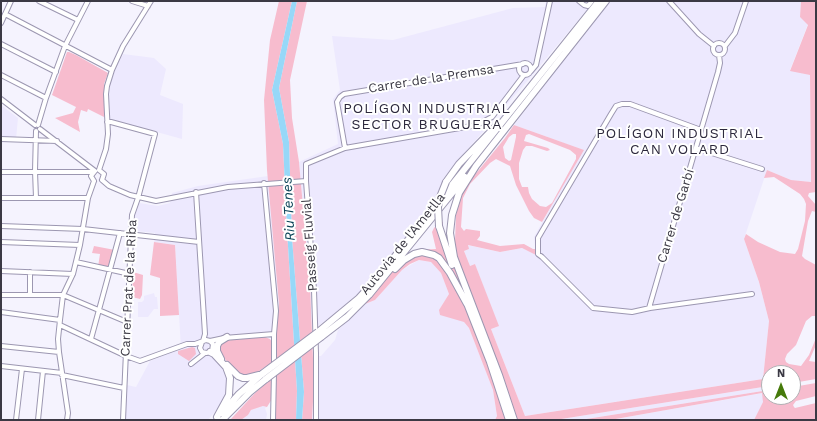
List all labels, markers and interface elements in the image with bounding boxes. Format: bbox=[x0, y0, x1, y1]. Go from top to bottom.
street label: Carrer de la Premsa bbox=[367, 61, 495, 97]
district label: POLÍGON INDUSTRIAL SECTOR BRUGUERA bbox=[343, 101, 511, 134]
district label: POLÍGON INDUSTRIAL CAN VOLARD bbox=[596, 126, 764, 158]
street label: Carrer de Garbí bbox=[654, 167, 698, 265]
water label: Riu Tenes bbox=[279, 177, 299, 241]
street label: Autovia de l'Ametlla bbox=[357, 190, 449, 298]
street label: Passeig Fluvial bbox=[299, 198, 321, 292]
street label: Carrer Prat de la Riba bbox=[118, 219, 140, 357]
north arrow bbox=[761, 365, 801, 405]
text: N bbox=[777, 367, 785, 380]

